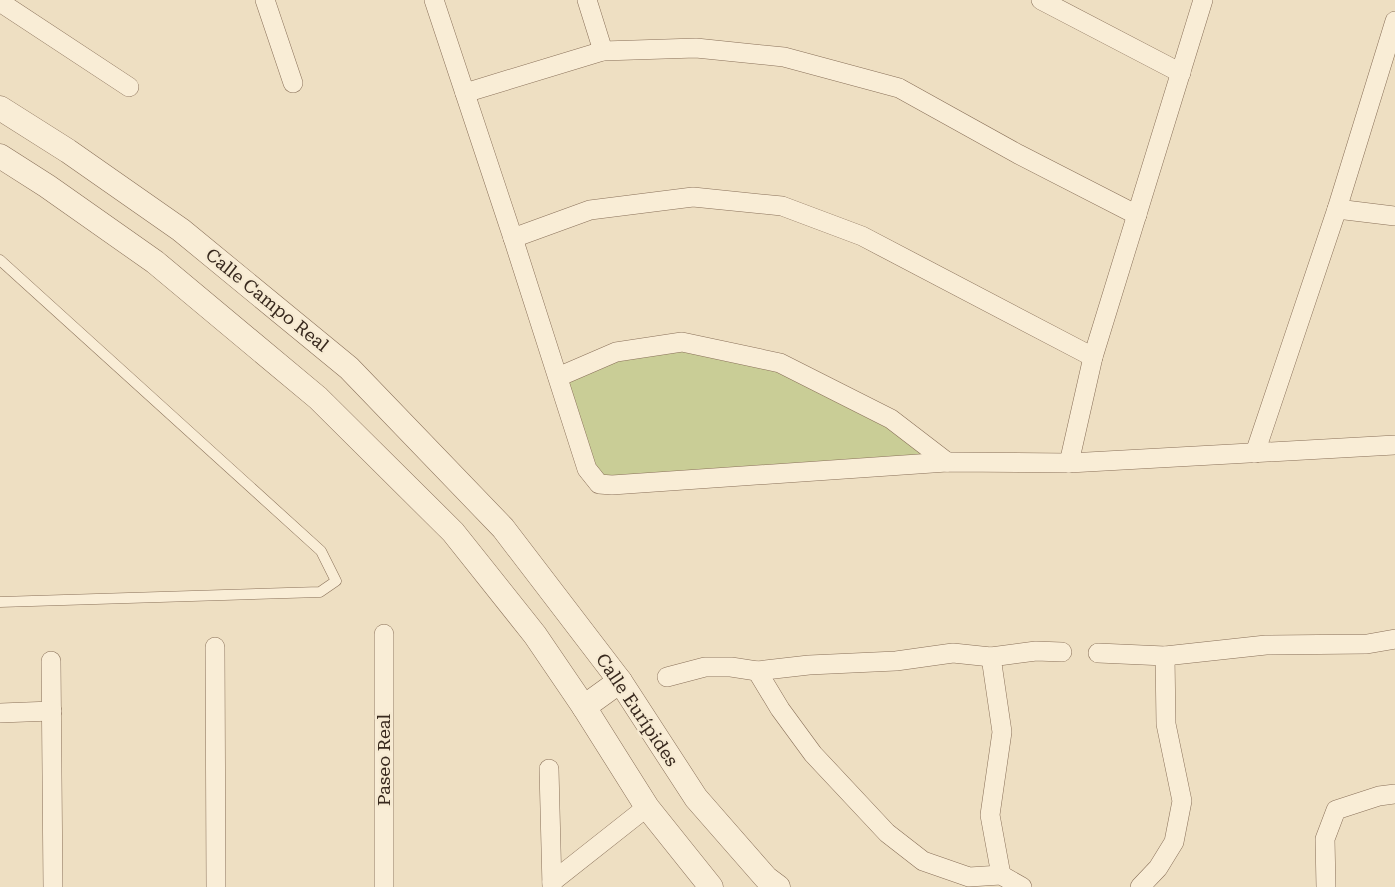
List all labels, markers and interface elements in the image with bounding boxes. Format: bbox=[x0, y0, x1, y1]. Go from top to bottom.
street label: Calle Campo Real bbox=[202, 244, 333, 356]
street label: Calle Eurípides bbox=[592, 649, 683, 770]
street label: Paseo Real bbox=[373, 713, 394, 806]

